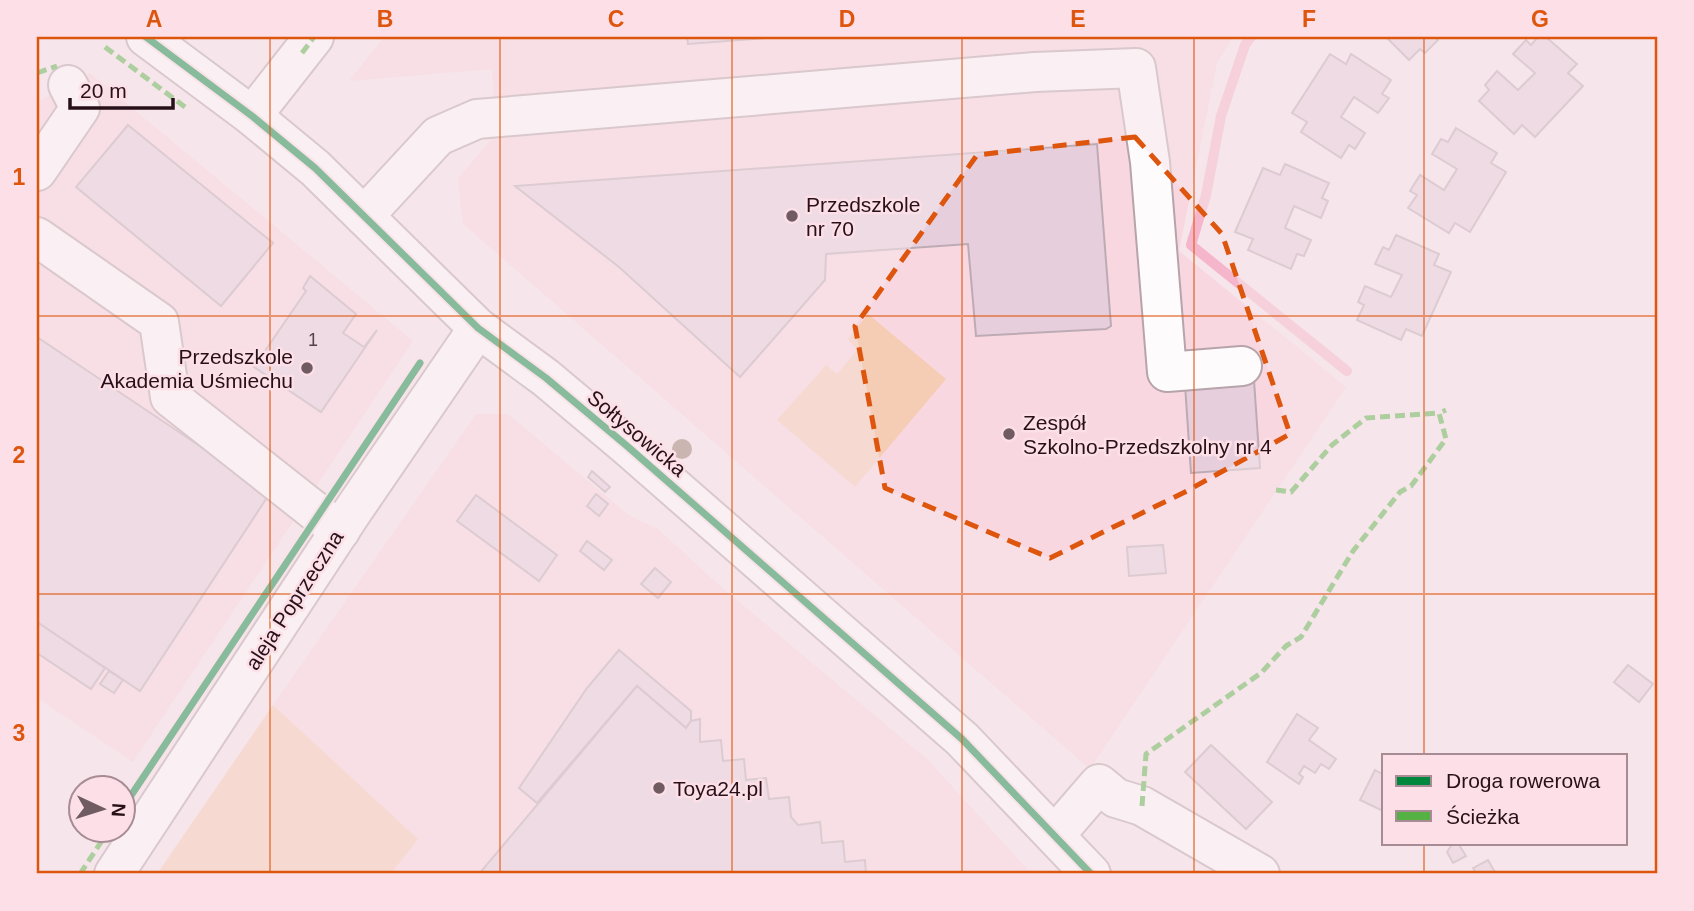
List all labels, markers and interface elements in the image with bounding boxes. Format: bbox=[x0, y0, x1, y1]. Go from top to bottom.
text: A bbox=[146, 6, 162, 32]
text: B bbox=[377, 6, 393, 32]
text: C bbox=[608, 6, 624, 32]
text: D bbox=[839, 6, 855, 32]
text: E bbox=[1070, 6, 1086, 32]
text: F bbox=[1302, 6, 1316, 32]
text: G bbox=[1531, 6, 1549, 32]
scale bar bbox=[70, 66, 173, 110]
text: 20 m bbox=[80, 79, 127, 102]
text: 1 bbox=[13, 164, 26, 190]
place label: Przedszkole nr 70 bbox=[806, 193, 920, 240]
marker: Przedszkole nr 70 bbox=[784, 208, 800, 224]
house number: 1 bbox=[308, 330, 318, 350]
place label: Przedszkole Akademia Uśmiechu bbox=[100, 345, 293, 392]
marker: Przedszkole Akademia Uśmiechu bbox=[299, 360, 315, 376]
street label: Sołtysowicka bbox=[583, 385, 691, 481]
place label: Zespół Szkolno-Przedszkolny nr 4 bbox=[1023, 411, 1272, 458]
marker: Zespół Szkolno-Przedszkolny nr 4 bbox=[1001, 426, 1017, 442]
text: 2 bbox=[13, 442, 25, 468]
street label: aleja Poprzeczna bbox=[240, 526, 348, 674]
text: 3 bbox=[13, 720, 25, 746]
legend bbox=[1382, 754, 1628, 844]
text: Droga rowerowa bbox=[1446, 769, 1600, 792]
north arrow bbox=[66, 774, 136, 844]
place label: Toya24.pl bbox=[673, 777, 763, 800]
marker: Toya24.pl bbox=[651, 780, 667, 796]
text: N bbox=[108, 803, 129, 818]
text: Ścieżka bbox=[1446, 805, 1520, 828]

